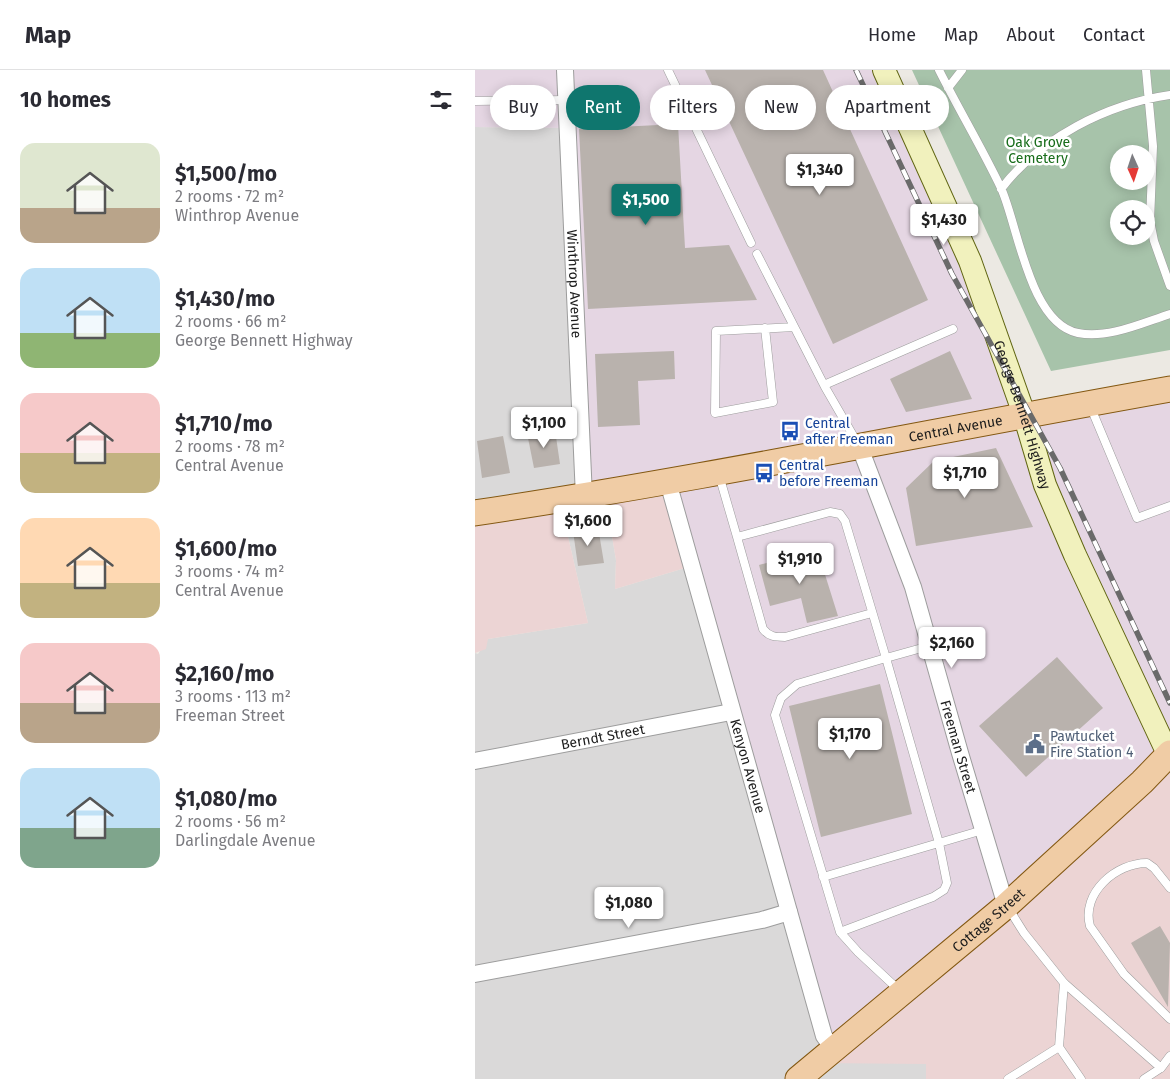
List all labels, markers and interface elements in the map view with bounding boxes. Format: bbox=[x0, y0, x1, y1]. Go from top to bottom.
text: Map bbox=[25, 21, 71, 49]
text: Home bbox=[868, 24, 916, 46]
text: Map bbox=[944, 24, 978, 46]
text: About bbox=[1006, 24, 1055, 46]
text: Contact bbox=[1083, 24, 1145, 46]
chip: Buy bbox=[490, 85, 556, 130]
chip: Rent bbox=[566, 85, 640, 130]
chip: Filters bbox=[650, 85, 735, 130]
chip: New bbox=[745, 85, 816, 130]
chip: Apartment bbox=[826, 85, 949, 130]
icon: filters bbox=[427, 86, 455, 114]
text: 10 homes bbox=[20, 87, 111, 113]
park label: Oak Grove Cemetery bbox=[1006, 134, 1070, 167]
north arrow bbox=[1110, 145, 1155, 190]
map controls bbox=[1110, 145, 1155, 245]
pin: $1,340 bbox=[779, 154, 861, 196]
text: $1,340 bbox=[797, 160, 843, 179]
text: $1,500/mo bbox=[175, 161, 277, 187]
icon: home bbox=[60, 163, 120, 223]
pin: $1,500 bbox=[605, 184, 687, 226]
text: 2 rooms · 72 m² bbox=[175, 187, 284, 206]
text: $1,500 bbox=[623, 190, 669, 209]
button: locate bbox=[1110, 200, 1155, 245]
pin: $1,430 bbox=[903, 204, 985, 246]
text: Winthrop Avenue bbox=[175, 206, 299, 225]
text: $1,430 bbox=[921, 210, 967, 229]
street label: Winthrop Avenue bbox=[564, 229, 585, 339]
text: $1,430/mo bbox=[175, 286, 275, 312]
icon: home bbox=[60, 288, 120, 348]
text: 2 rooms · 66 m² bbox=[175, 312, 286, 331]
text: George Bennett Highway bbox=[175, 331, 353, 350]
street label: George Bennett Highway bbox=[990, 338, 1054, 492]
pin: $1,100 bbox=[503, 406, 585, 449]
text: $1,710/mo bbox=[175, 411, 272, 437]
street label: Central Avenue bbox=[907, 411, 1004, 446]
icon: home bbox=[60, 413, 120, 473]
text: $1,100 bbox=[522, 413, 566, 432]
place label: Central after Freeman bbox=[805, 415, 893, 448]
bus stop icon: Central after Freeman bbox=[779, 420, 801, 442]
text: 2 rooms · 78 m² bbox=[175, 437, 285, 456]
text: Central Avenue bbox=[175, 456, 284, 475]
pin: $1,710 bbox=[924, 456, 1006, 499]
place label: Central before Freeman bbox=[779, 457, 878, 490]
bus stop icon: Central before Freeman bbox=[753, 462, 775, 484]
text: $1,710 bbox=[943, 463, 987, 482]
pin: $1,600 bbox=[547, 504, 629, 547]
text: $1,600 bbox=[564, 511, 612, 530]
text: $1,600/mo bbox=[175, 536, 277, 562]
icon: home bbox=[60, 538, 120, 598]
pin: $1,910 bbox=[759, 542, 841, 585]
text: $1,910 bbox=[778, 549, 822, 568]
text: 3 rooms · 74 m² bbox=[175, 562, 284, 581]
text: Central Avenue bbox=[175, 581, 284, 600]
pin: $2,160 bbox=[911, 626, 993, 669]
text: $2,160 bbox=[930, 633, 974, 652]
text: $2,160/mo bbox=[175, 661, 274, 687]
icon: home bbox=[60, 663, 120, 723]
text: 3 rooms · 113 m² bbox=[175, 687, 291, 706]
street label: Freeman Street bbox=[937, 698, 980, 796]
text: Freeman Street bbox=[175, 706, 285, 725]
street label: Kenyon Avenue bbox=[727, 717, 769, 815]
pin: $1,170 bbox=[809, 718, 891, 760]
street label: Berndt Street bbox=[559, 720, 647, 753]
text: $1,170 bbox=[829, 724, 871, 743]
place label: Pawtucket Fire Station 4 bbox=[1050, 728, 1134, 761]
public building icon: Pawtucket Fire Station 4 bbox=[1024, 733, 1046, 755]
text: $1,080/mo bbox=[175, 786, 277, 812]
icon: home bbox=[60, 788, 120, 848]
text: 2 rooms · 56 m² bbox=[175, 812, 286, 831]
text: Darlingdale Avenue bbox=[175, 831, 315, 850]
street label: Cottage Street bbox=[949, 884, 1029, 956]
pin: $1,080 bbox=[588, 886, 670, 929]
text: $1,080 bbox=[605, 893, 653, 912]

